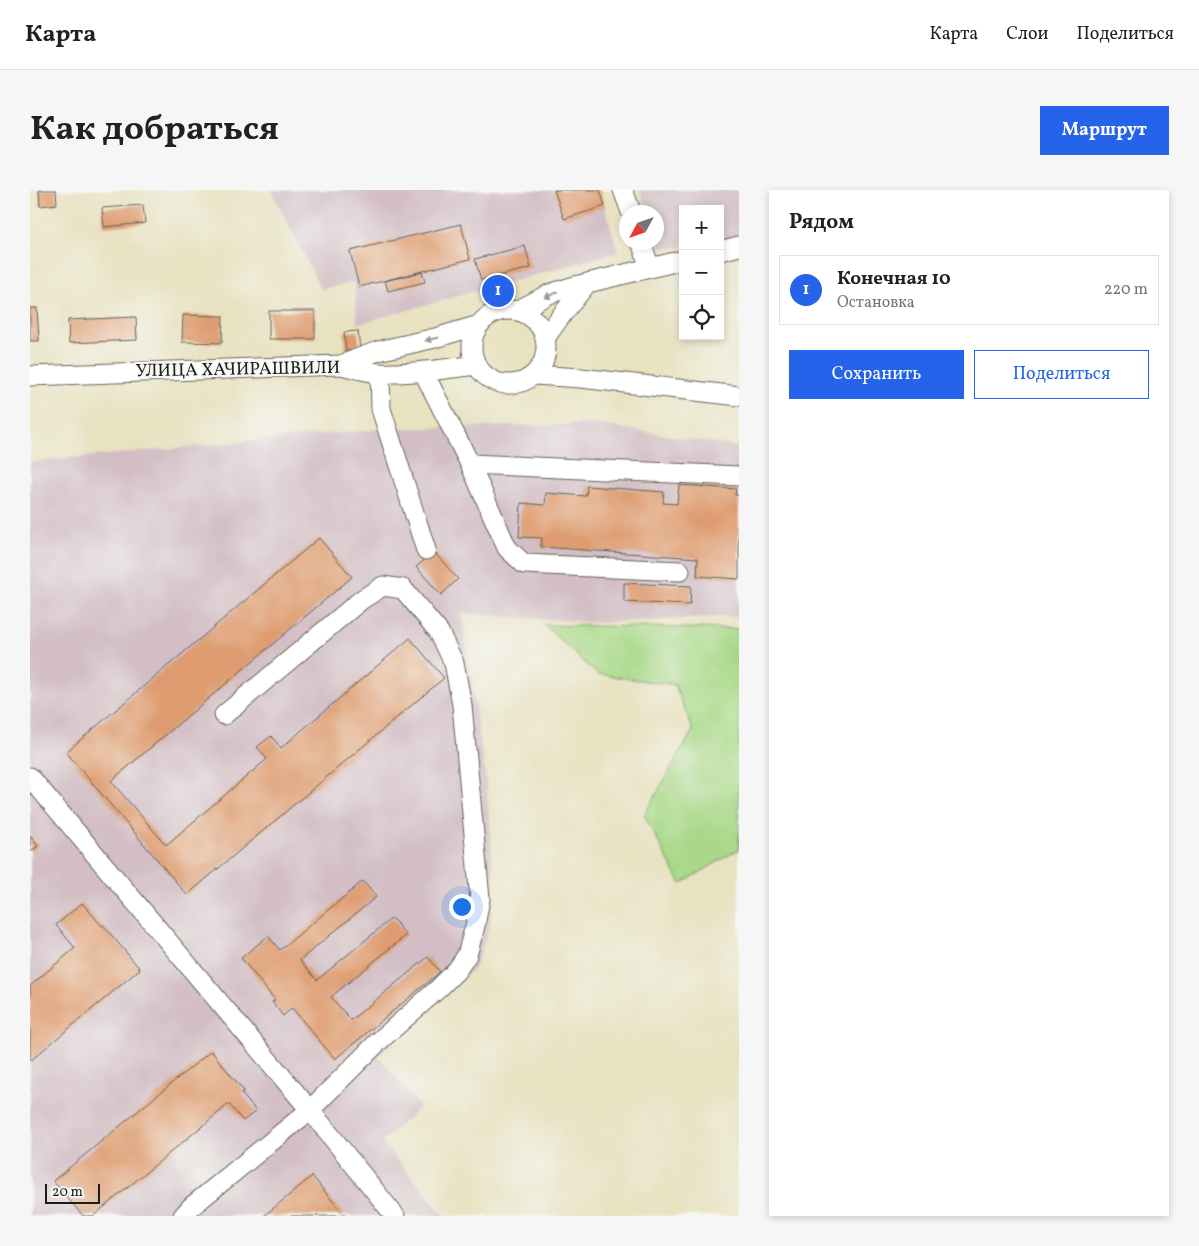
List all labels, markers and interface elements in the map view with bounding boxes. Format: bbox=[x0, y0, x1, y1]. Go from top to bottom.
text: Карта bbox=[25, 18, 96, 52]
text: Карта bbox=[930, 22, 978, 47]
text: Слои bbox=[1006, 22, 1048, 47]
text: Поделиться bbox=[1076, 22, 1174, 47]
text: Как добраться bbox=[30, 106, 279, 154]
button: Маршрут bbox=[1040, 106, 1169, 155]
north arrow bbox=[619, 205, 664, 250]
map controls bbox=[679, 205, 724, 340]
button: + bbox=[679, 205, 724, 250]
text: Рядом bbox=[789, 208, 854, 237]
button: − bbox=[679, 250, 724, 295]
text: Конечная 10 bbox=[837, 266, 951, 292]
pin: 1 bbox=[482, 272, 514, 310]
text: 1 bbox=[803, 279, 809, 301]
text: 220 m bbox=[1104, 279, 1148, 301]
one-way arrow bbox=[544, 291, 558, 299]
text: Остановка bbox=[837, 292, 915, 314]
button: locate bbox=[679, 295, 724, 340]
one-way arrow bbox=[424, 335, 439, 343]
button: Сохранить bbox=[789, 350, 964, 399]
button: Поделиться bbox=[974, 350, 1149, 399]
street label: УЛИЦА ХАЧИРАШВИЛИ bbox=[135, 356, 341, 384]
your location bbox=[449, 894, 475, 920]
scale bar bbox=[45, 1181, 100, 1204]
text: 20 m bbox=[52, 1183, 83, 1202]

